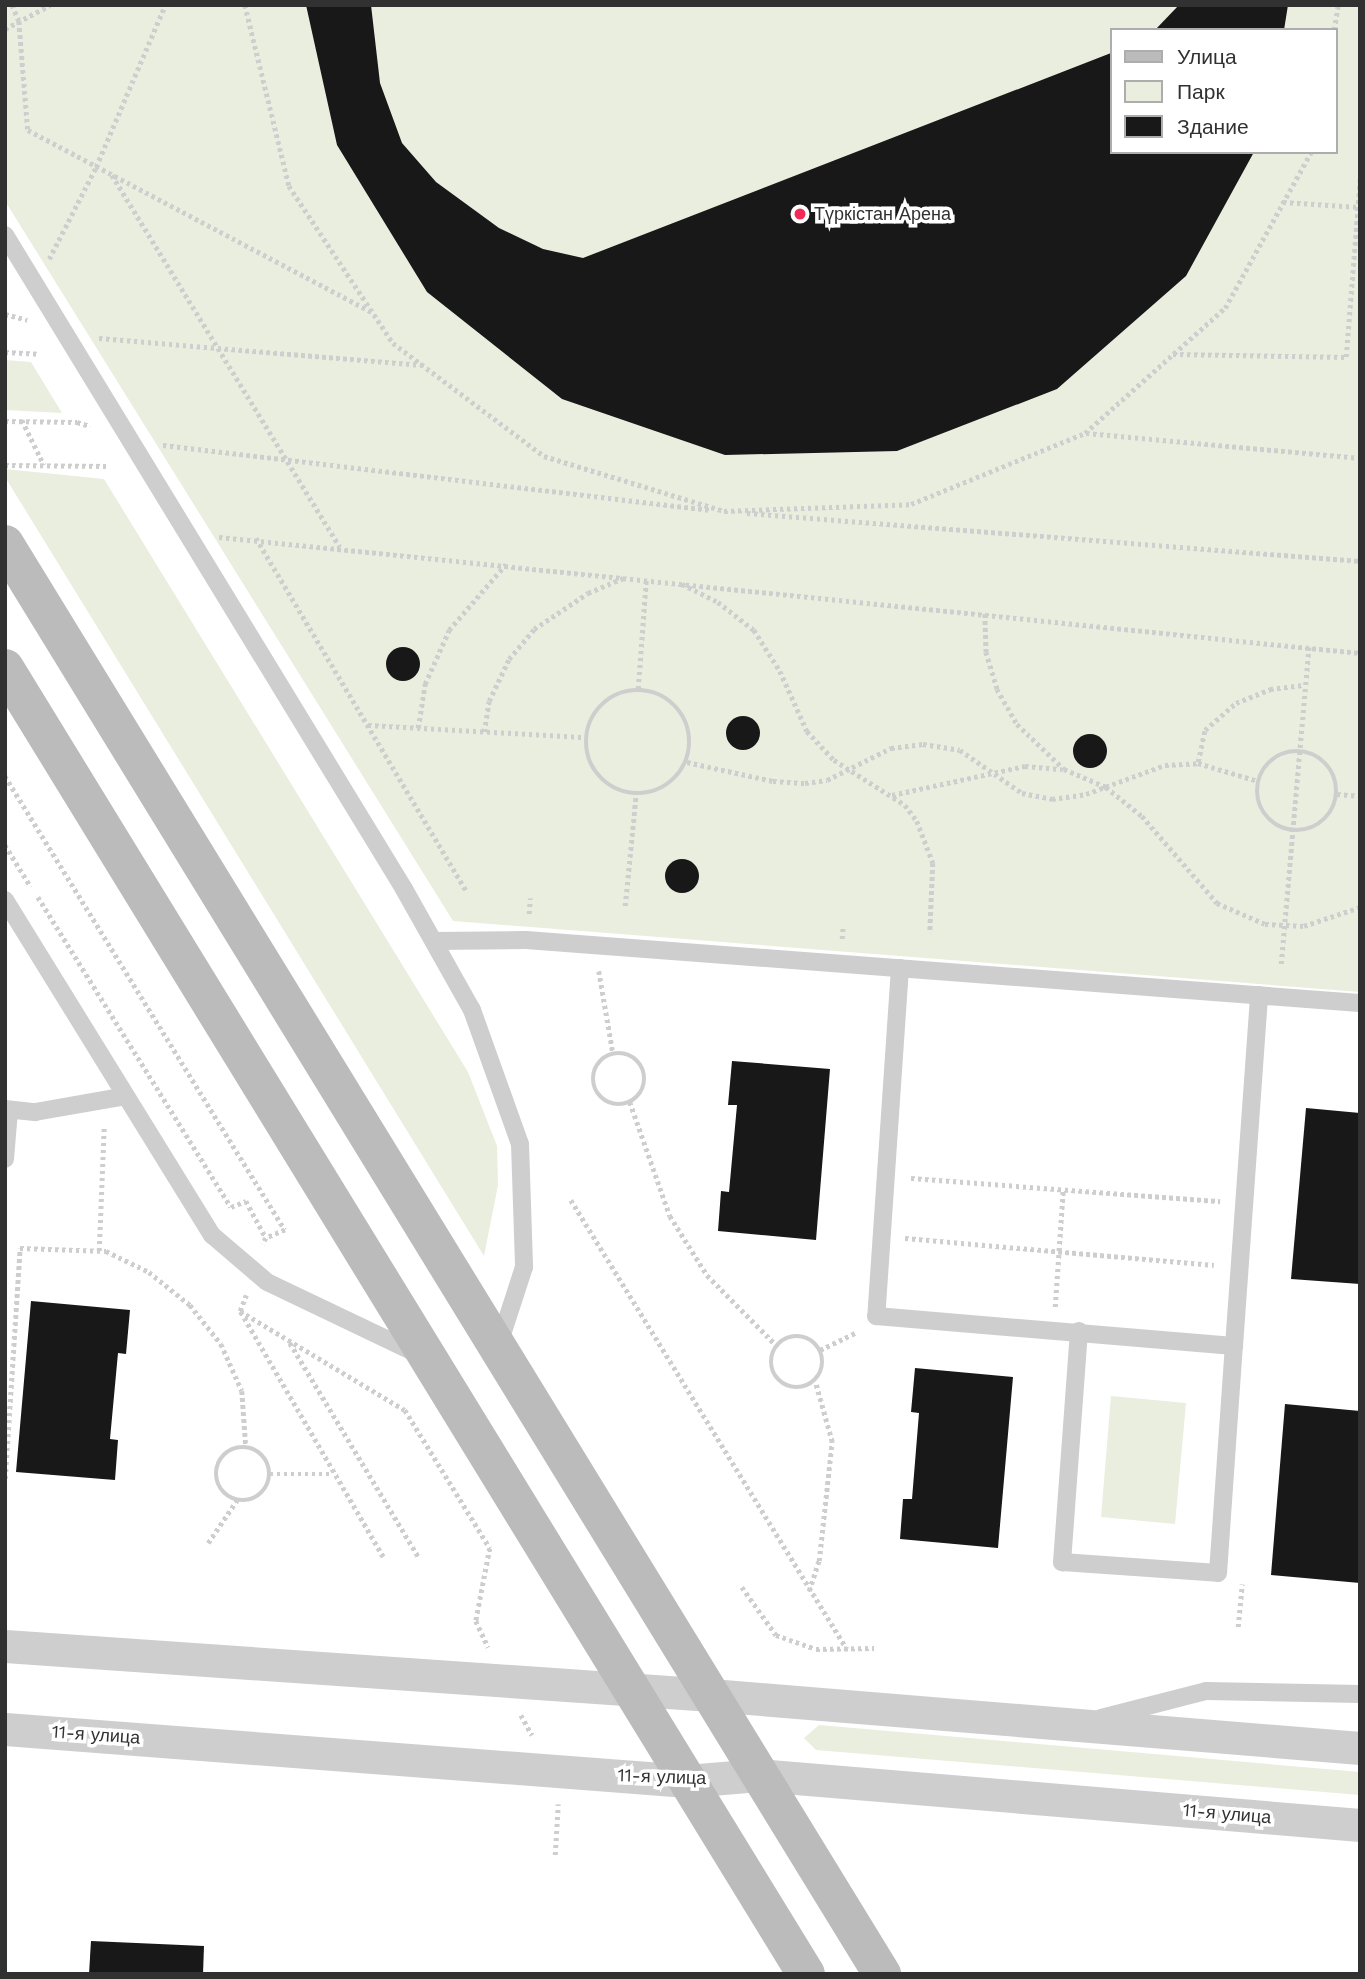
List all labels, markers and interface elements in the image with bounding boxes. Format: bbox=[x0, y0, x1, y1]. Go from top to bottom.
legend bbox=[1110, 28, 1337, 154]
text: Улица bbox=[1177, 44, 1237, 69]
text: Парк bbox=[1177, 79, 1225, 104]
text: Здание bbox=[1177, 114, 1249, 139]
place label: Түркістан Арена bbox=[814, 203, 951, 225]
marker: Түркістан Арена bbox=[792, 206, 808, 222]
street label: 11-я улица bbox=[51, 1721, 141, 1749]
street label: 11-я улица bbox=[617, 1765, 707, 1789]
street label: 11-я улица bbox=[1182, 1799, 1272, 1829]

